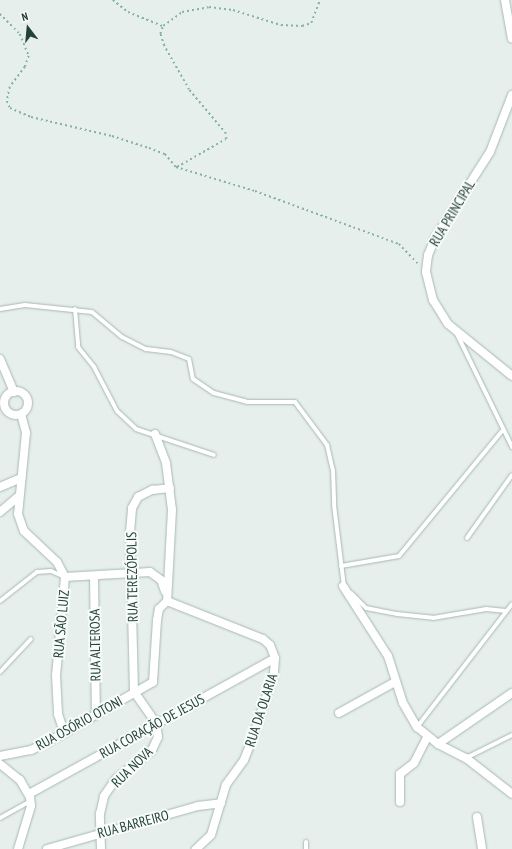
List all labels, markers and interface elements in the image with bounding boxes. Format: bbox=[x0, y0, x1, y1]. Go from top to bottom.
north arrow bbox=[8, 8, 48, 48]
text: N bbox=[20, 9, 29, 24]
street label: RUA PRINCIPAL bbox=[425, 176, 479, 250]
street label: RUA TEREZÓPOLIS bbox=[123, 531, 141, 623]
street label: RUA SÃO LUIZ bbox=[50, 589, 72, 659]
street label: RUA ALTEROSA bbox=[86, 608, 104, 682]
street label: RUA DA OLARIA bbox=[241, 671, 281, 749]
street label: RUA CORAÇÃO DE JESUS bbox=[96, 690, 208, 762]
street label: RUA OSÓRIO OTONI bbox=[33, 692, 125, 754]
street label: RUA NOVA bbox=[108, 743, 156, 791]
street label: RUA BARREIRO bbox=[95, 806, 171, 842]

